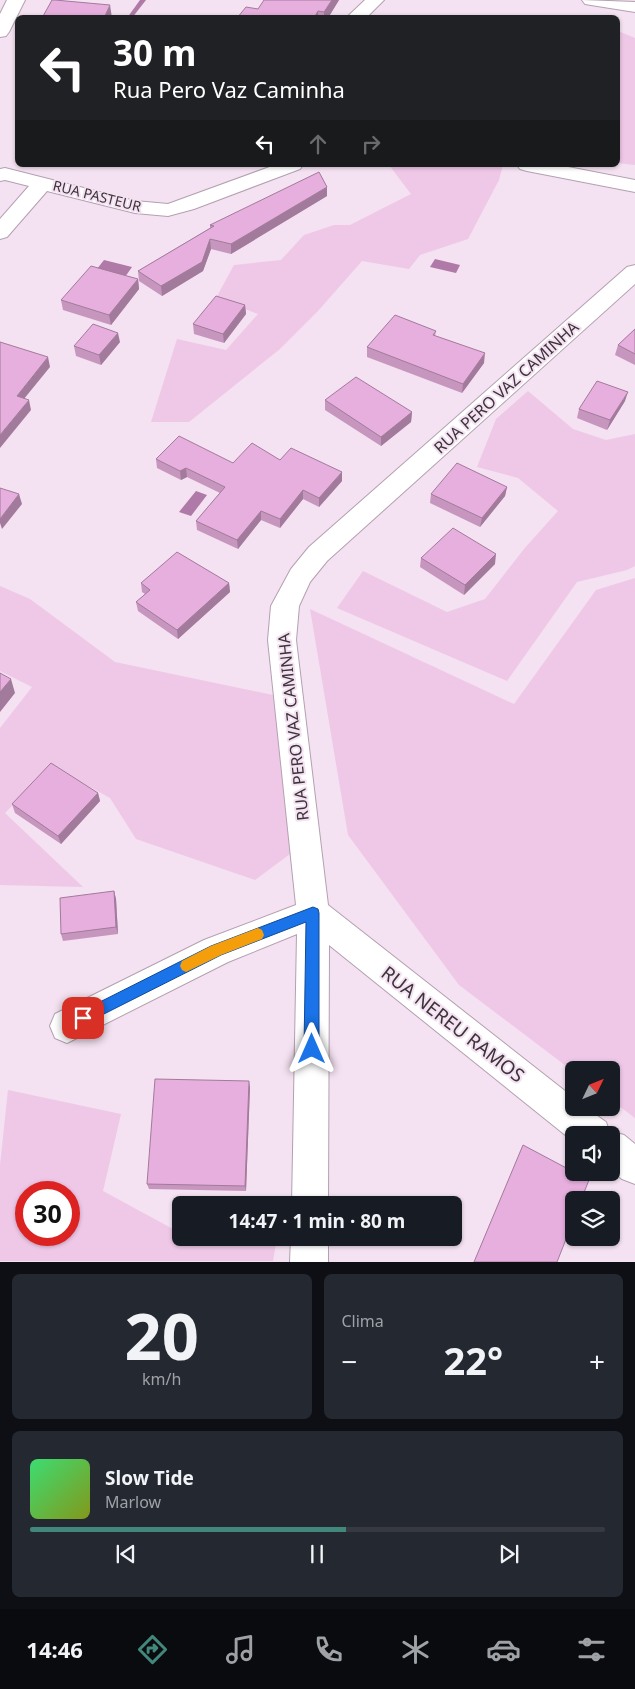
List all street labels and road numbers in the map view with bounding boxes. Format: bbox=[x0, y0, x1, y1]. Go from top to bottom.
street label: RUA PASTEUR bbox=[51, 175, 144, 216]
street label: RUA PERO VAZ CAMINHA bbox=[429, 315, 584, 458]
street label: RUA PERO VAZ CAMINHA bbox=[272, 632, 314, 822]
street label: RUA NEREU RAMOS bbox=[376, 960, 530, 1088]

